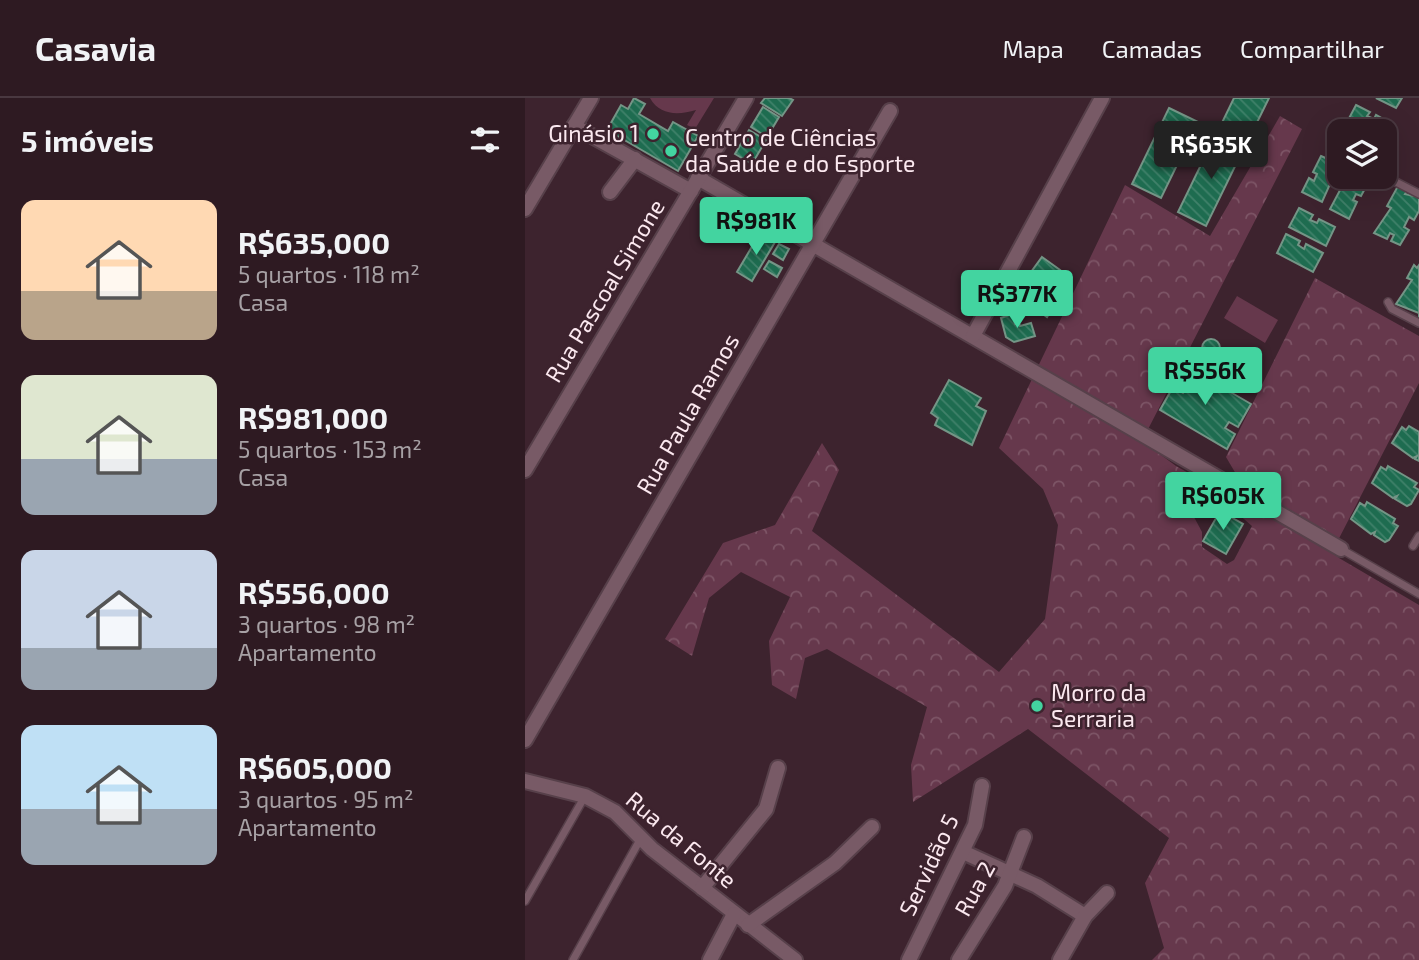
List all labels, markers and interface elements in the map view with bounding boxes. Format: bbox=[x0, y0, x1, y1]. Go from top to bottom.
text: Casavia bbox=[35, 28, 156, 68]
text: Mapa bbox=[1002, 34, 1064, 63]
text: Camadas bbox=[1102, 34, 1202, 63]
text: Compartilhar bbox=[1240, 34, 1384, 63]
place label: Ginásio 1 bbox=[548, 119, 639, 147]
map controls bbox=[1327, 119, 1397, 189]
button: layers bbox=[1327, 119, 1397, 189]
icon: filters bbox=[466, 121, 504, 159]
text: 5 imóveis bbox=[21, 122, 154, 158]
pin: R$635K bbox=[1154, 122, 1268, 181]
place label: Centro de Ciências da Saúde e do Esporte bbox=[685, 123, 915, 177]
marker: Ginásio 1 bbox=[645, 126, 661, 142]
text: R$635K bbox=[1170, 130, 1252, 158]
marker: Centro de Ciências da Saúde e do Esporte bbox=[663, 143, 679, 159]
street label: Rua Pascoal Simone bbox=[538, 194, 670, 387]
pin: R$981K bbox=[699, 198, 813, 257]
text: R$981K bbox=[716, 206, 796, 234]
text: R$635,000 bbox=[238, 224, 390, 260]
icon: home bbox=[77, 228, 161, 312]
text: 5 quartos · 118 m² bbox=[238, 260, 420, 288]
pin: R$377K bbox=[960, 271, 1074, 330]
text: R$377K bbox=[977, 279, 1057, 307]
text: Casa bbox=[238, 288, 288, 316]
street label: Rua Paula Ramos bbox=[630, 328, 744, 499]
pin: R$556K bbox=[1148, 348, 1262, 407]
text: R$556K bbox=[1164, 356, 1246, 384]
text: R$981,000 bbox=[238, 399, 388, 435]
icon: home bbox=[77, 403, 161, 487]
text: 5 quartos · 153 m² bbox=[238, 435, 422, 463]
text: Casa bbox=[238, 463, 288, 491]
pin: R$605K bbox=[1166, 472, 1280, 532]
text: R$605K bbox=[1181, 481, 1265, 509]
text: R$556,000 bbox=[238, 574, 390, 610]
icon: home bbox=[77, 578, 161, 662]
text: 3 quartos · 98 m² bbox=[238, 610, 415, 638]
text: Apartamento bbox=[238, 638, 377, 666]
place label: Morro da Serraria bbox=[1051, 678, 1146, 732]
marker: Morro da Serraria bbox=[1029, 698, 1045, 714]
text: R$605,000 bbox=[238, 749, 392, 785]
icon: home bbox=[77, 753, 161, 837]
text: 3 quartos · 95 m² bbox=[238, 785, 413, 813]
street label: Rua da Fonte bbox=[621, 785, 743, 894]
street label: Servidão 5 bbox=[892, 809, 964, 920]
text: Apartamento bbox=[238, 813, 377, 841]
street label: Rua 2 bbox=[948, 856, 1000, 921]

